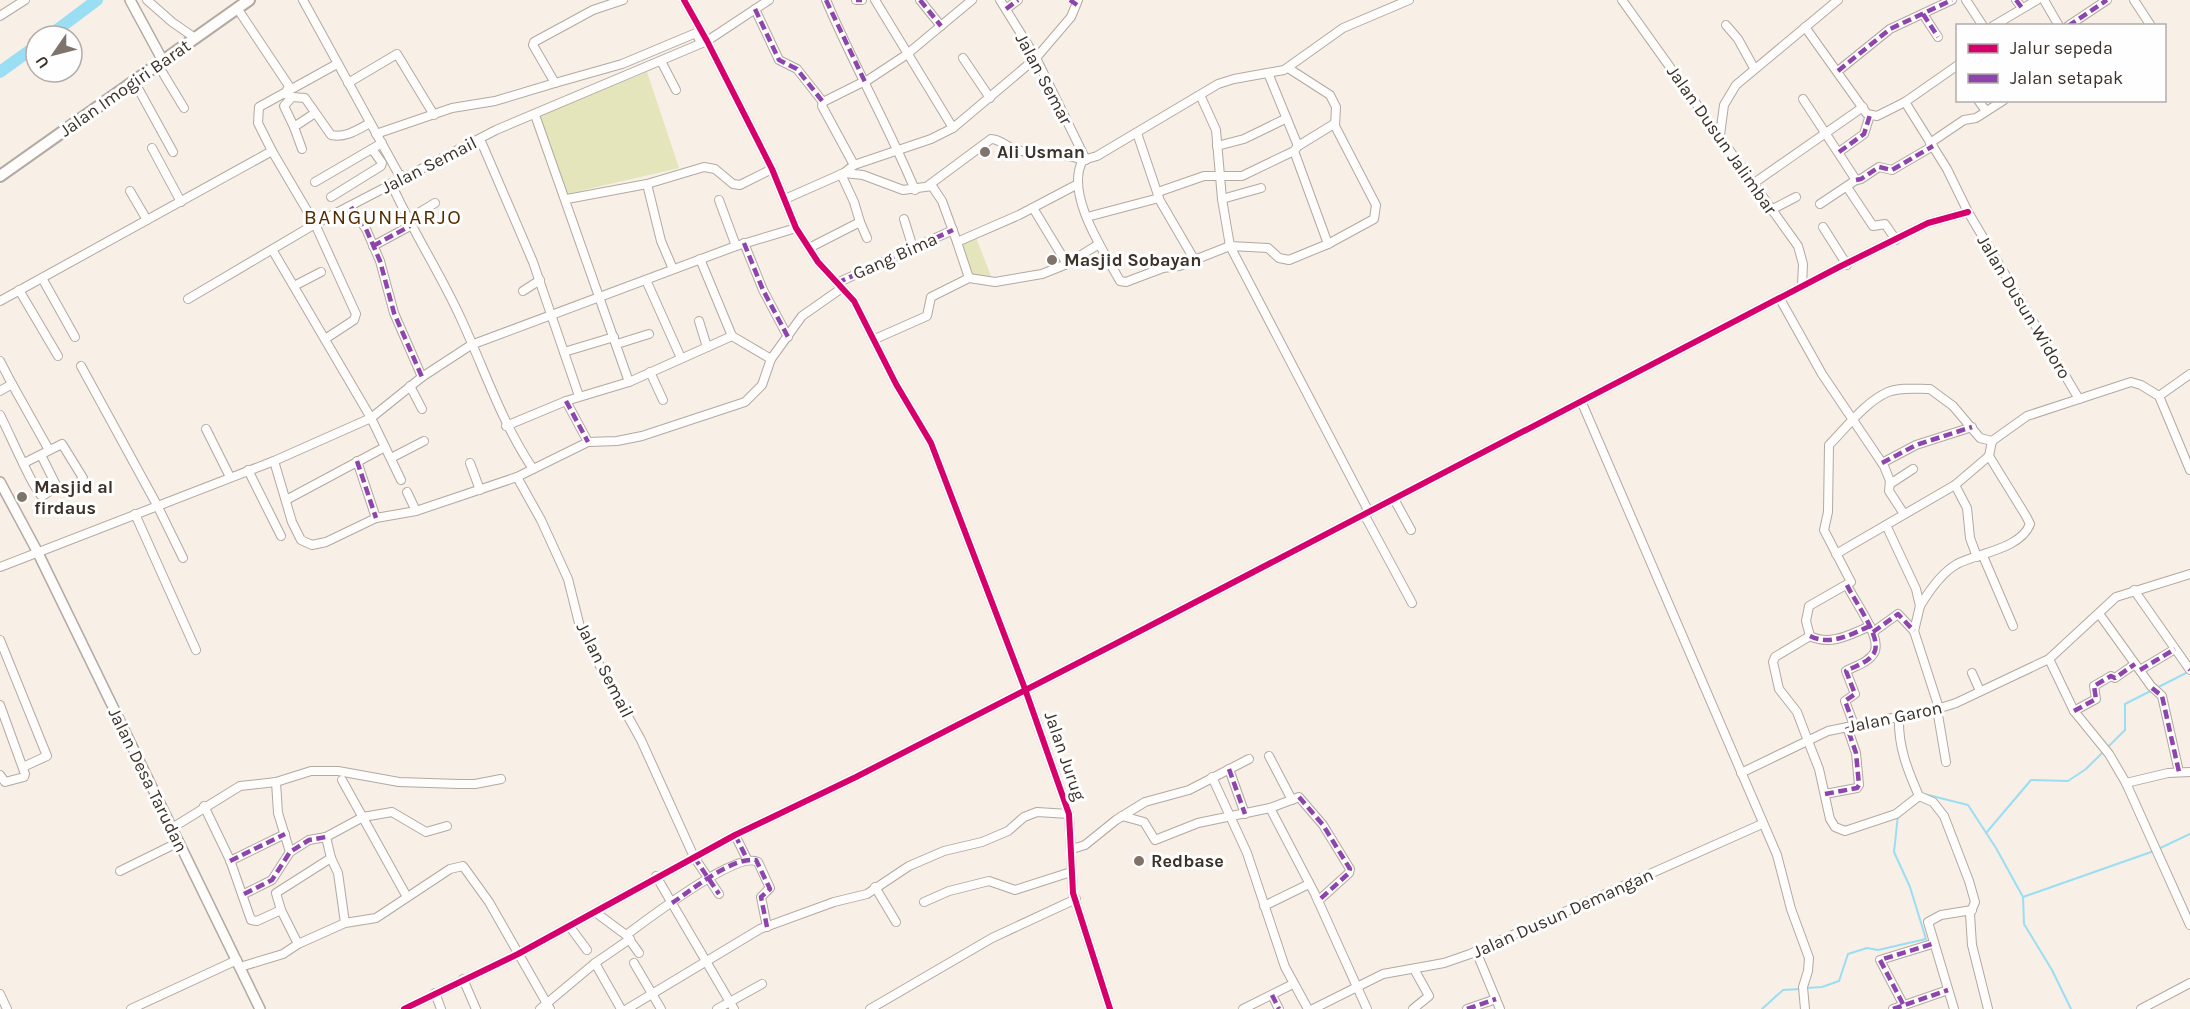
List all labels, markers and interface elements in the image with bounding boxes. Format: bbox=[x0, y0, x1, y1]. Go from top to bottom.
north arrow bbox=[24, 24, 84, 84]
legend bbox=[1956, 24, 2166, 102]
street label: Jalan Semar bbox=[1011, 29, 1078, 129]
street label: Jalan Imogiri Barat bbox=[55, 34, 195, 141]
text: Jalur sepeda bbox=[2010, 37, 2113, 59]
text: U bbox=[31, 52, 53, 72]
street label: Jalan Dusun Jalimbar bbox=[1662, 61, 1782, 219]
text: Jalan setapak bbox=[2010, 67, 2123, 89]
street label: Jalan Semail bbox=[377, 131, 481, 199]
place label: Ali Usman bbox=[997, 141, 1085, 163]
marker: Ali Usman bbox=[978, 145, 992, 159]
district label: BANGUNHARJO bbox=[304, 205, 462, 229]
street label: Gang Bima bbox=[849, 228, 941, 284]
street label: Jalan Dusun Widoro bbox=[1972, 231, 2076, 383]
place label: Masjid Sobayan bbox=[1064, 249, 1201, 271]
marker: Masjid Sobayan bbox=[1045, 253, 1059, 267]
place label: Masjid al firdaus bbox=[34, 476, 113, 519]
marker: Masjid al firdaus bbox=[15, 490, 29, 504]
street label: Jalan Semail bbox=[571, 618, 639, 722]
street label: Jalan Garon bbox=[1846, 696, 1944, 738]
street label: Jalan Desa Tarudan bbox=[103, 704, 193, 856]
street label: Jalan Jurug bbox=[1039, 708, 1091, 804]
place label: Redbase bbox=[1151, 850, 1224, 872]
marker: Redbase bbox=[1132, 854, 1146, 868]
street label: Jalan Dusun Demangan bbox=[1469, 863, 1657, 963]

